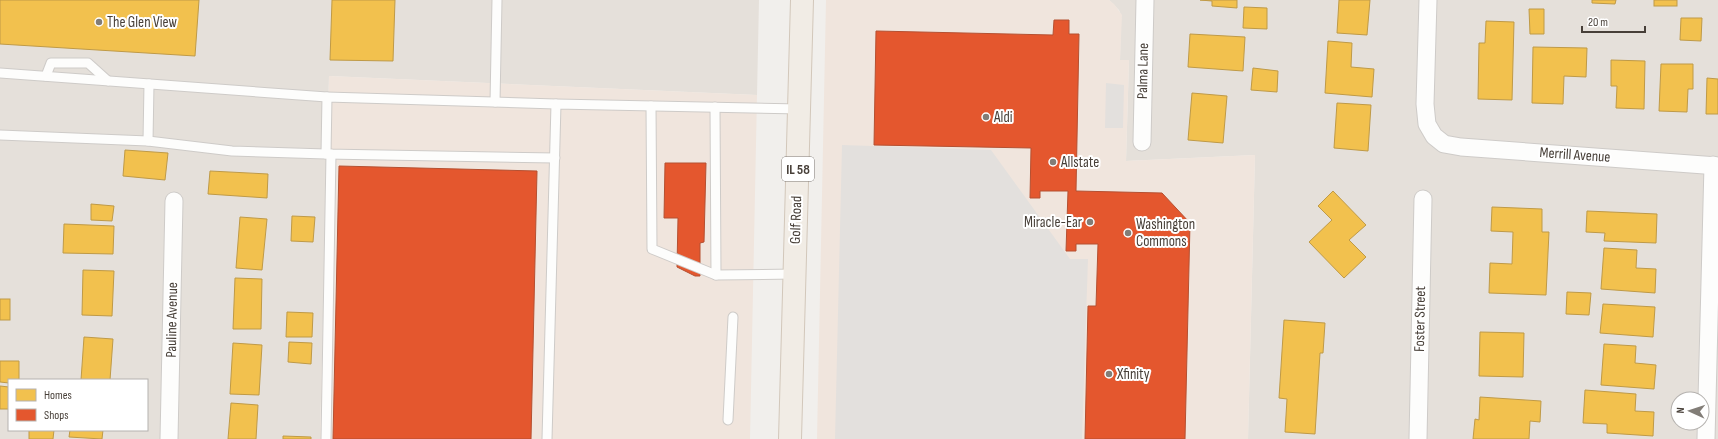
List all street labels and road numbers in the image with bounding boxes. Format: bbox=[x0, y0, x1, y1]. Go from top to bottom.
street label: Palma Lane bbox=[1133, 43, 1153, 99]
street label: Merrill Avenue bbox=[1539, 143, 1611, 167]
road number: IL 58 bbox=[782, 157, 814, 181]
street label: Golf Road bbox=[786, 196, 806, 244]
street label: Pauline Avenue bbox=[162, 282, 182, 358]
street label: Foster Street bbox=[1410, 285, 1430, 352]

